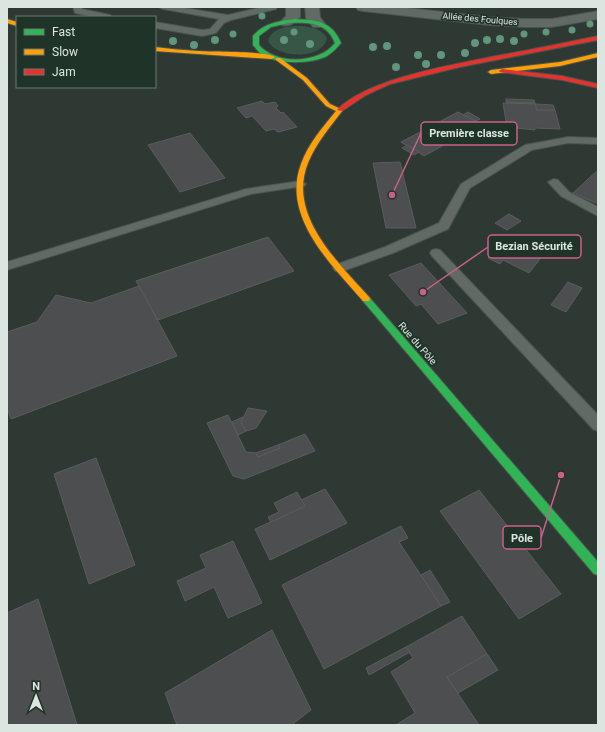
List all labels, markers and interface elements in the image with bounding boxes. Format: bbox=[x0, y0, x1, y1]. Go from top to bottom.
street label: Allée des Foulques bbox=[442, 11, 518, 27]
legend bbox=[16, 16, 156, 88]
text: Fast bbox=[52, 25, 75, 39]
text: Slow bbox=[52, 45, 78, 59]
text: Jam bbox=[52, 65, 76, 79]
callout: Première classe bbox=[421, 122, 517, 145]
text: Première classe bbox=[429, 127, 509, 140]
callout: Bezian Sécurité bbox=[488, 235, 581, 258]
text: Bezian Sécurité bbox=[495, 240, 573, 253]
street label: Rue du Pôle bbox=[396, 320, 439, 367]
callout: Pôle bbox=[503, 526, 541, 549]
text: Pôle bbox=[511, 532, 533, 545]
north arrow bbox=[16, 676, 56, 716]
text: N bbox=[32, 680, 40, 693]

